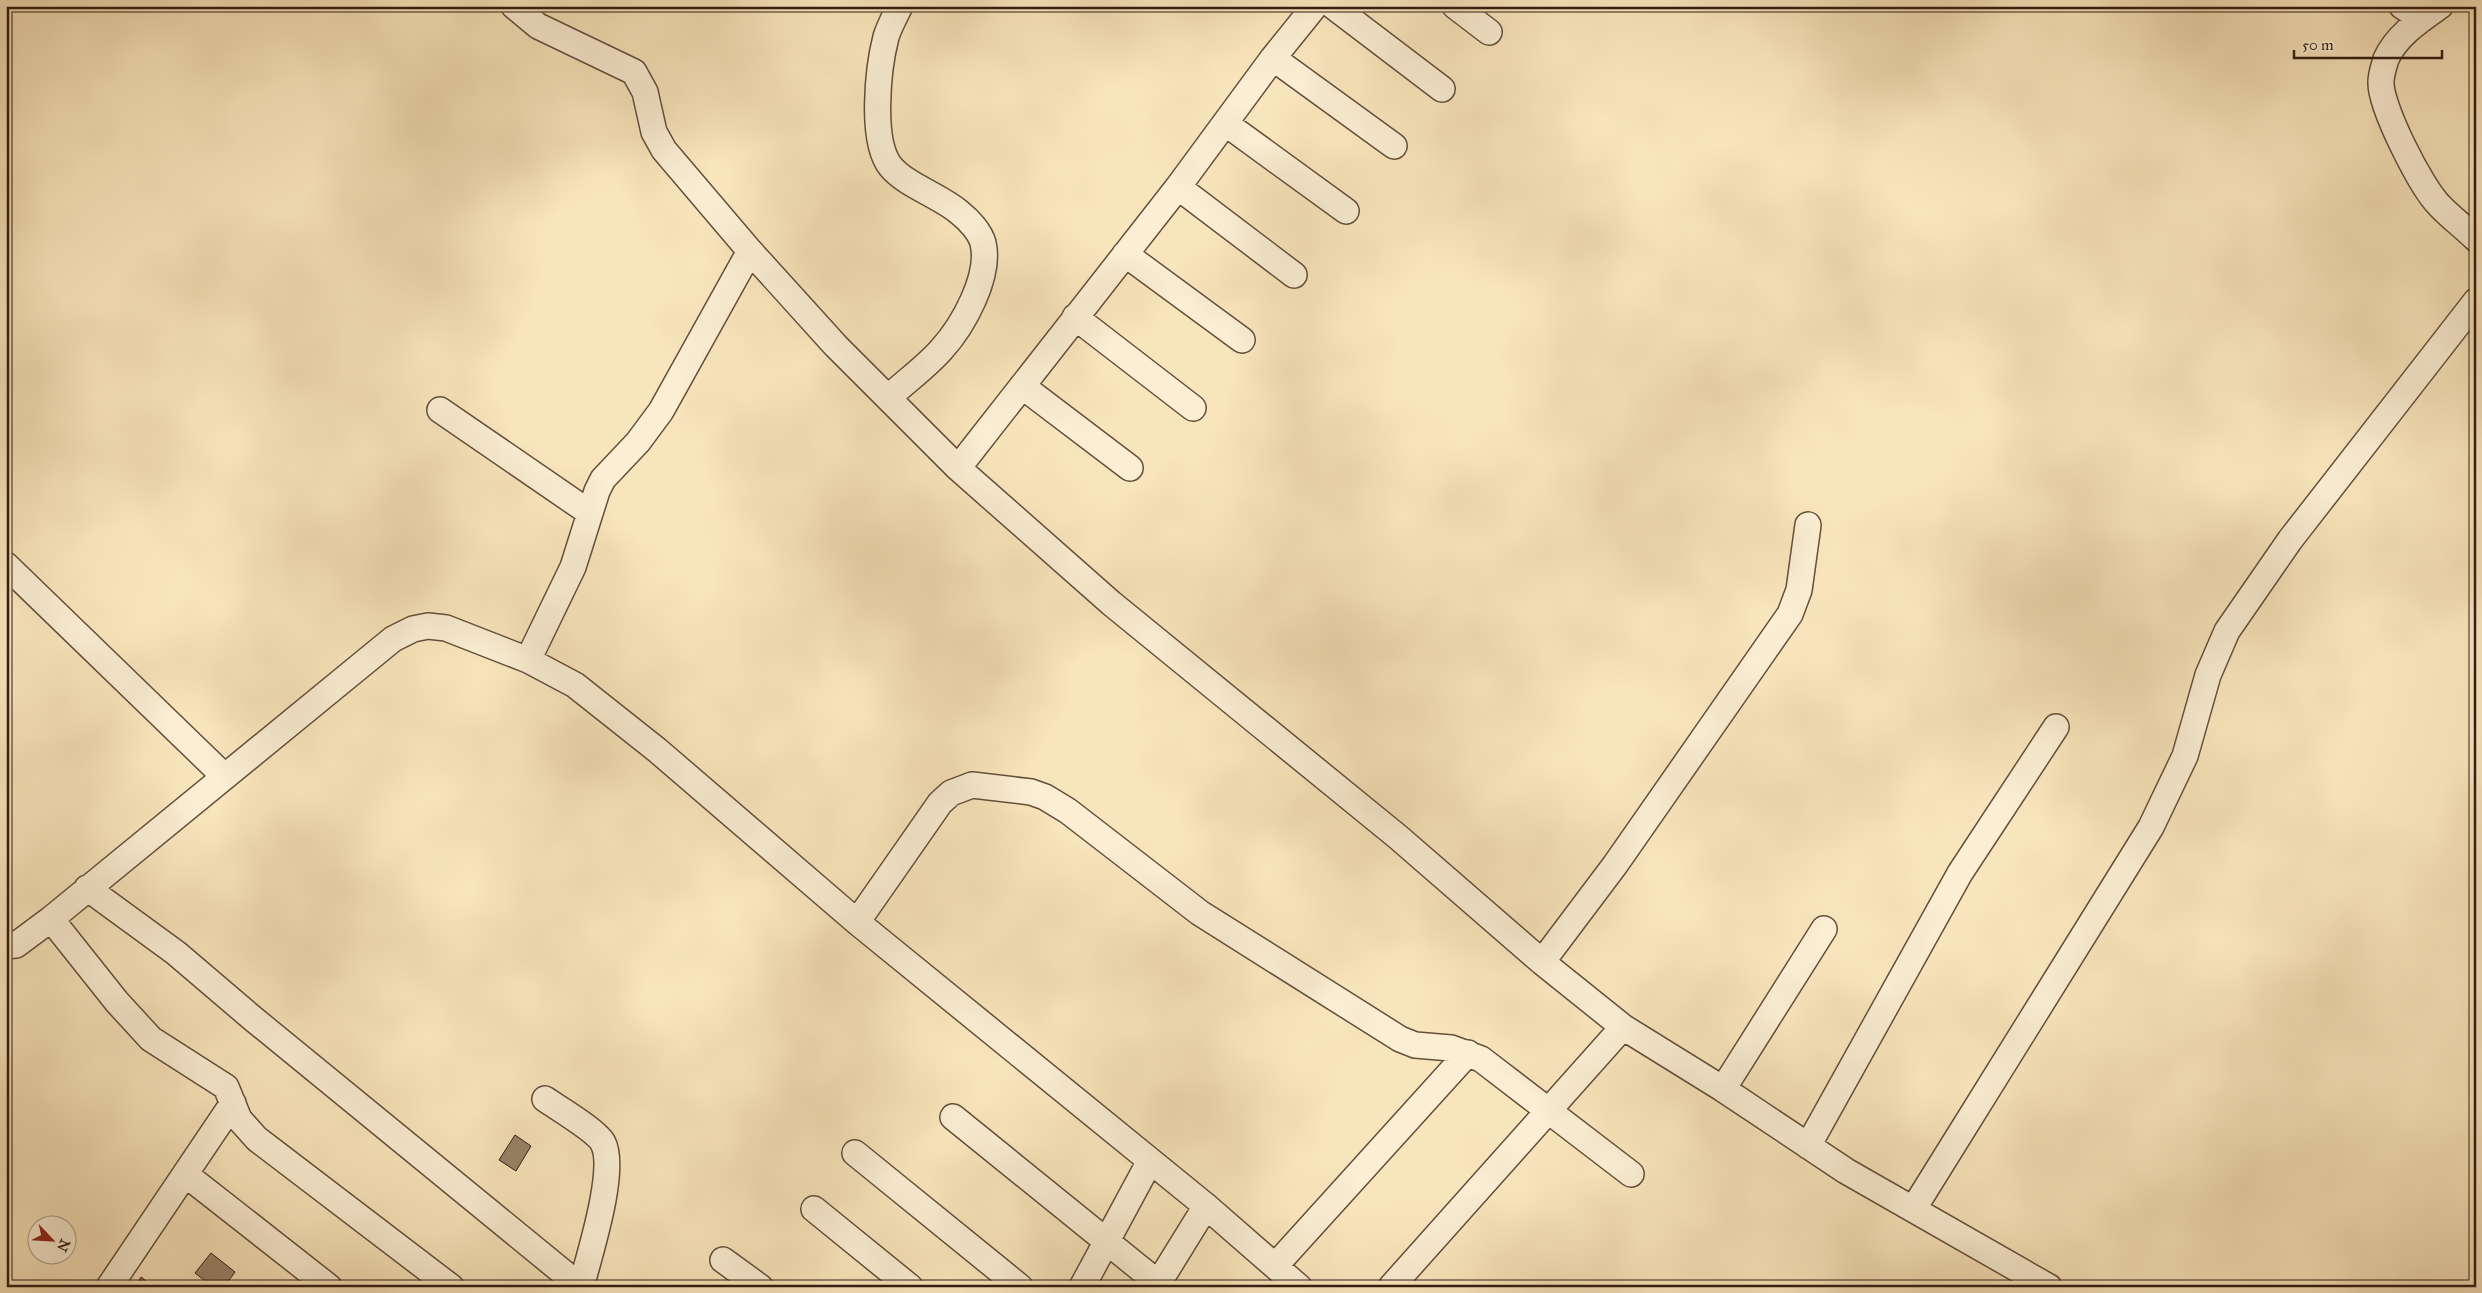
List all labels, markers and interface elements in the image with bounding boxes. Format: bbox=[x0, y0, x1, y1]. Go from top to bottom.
scale bar bbox=[2294, 28, 2442, 60]
text: 50 m bbox=[2302, 36, 2334, 54]
north arrow bbox=[28, 1216, 78, 1266]
text: N bbox=[53, 1236, 74, 1254]

